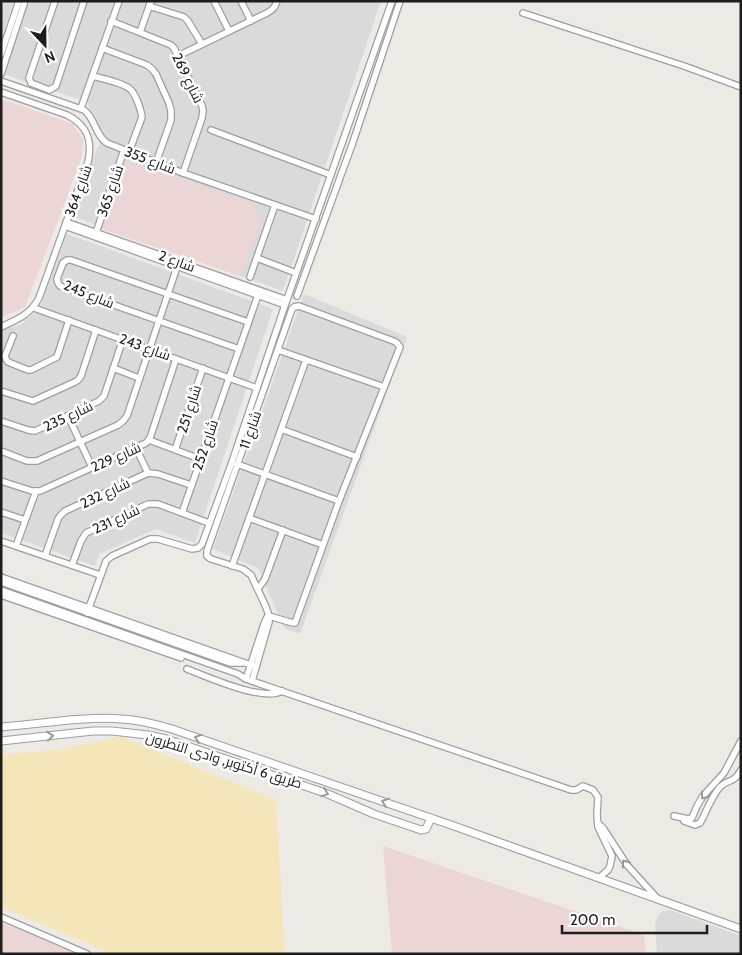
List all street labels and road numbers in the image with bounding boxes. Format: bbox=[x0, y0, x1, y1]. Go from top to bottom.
street label: شارع 269 bbox=[168, 50, 208, 106]
street label: شارع 355 bbox=[122, 142, 178, 178]
street label: شارع 364 bbox=[60, 163, 96, 219]
street label: شارع 365 bbox=[93, 163, 127, 219]
street label: شارع 2 bbox=[156, 246, 198, 276]
street label: شارع 245 bbox=[61, 276, 117, 312]
street label: شارع 243 bbox=[117, 329, 173, 365]
street label: شارع 251 bbox=[173, 383, 205, 435]
street label: شارع 235 bbox=[40, 397, 96, 435]
street label: شارع 11 bbox=[235, 408, 265, 452]
street label: شارع 252 bbox=[188, 417, 222, 473]
street label: شارع 229 bbox=[88, 438, 144, 476]
street label: شارع 232 bbox=[77, 474, 133, 512]
street label: شارع 231 bbox=[90, 500, 142, 538]
street label: طريق 6 أكتوبر, وادى النطرون bbox=[144, 728, 304, 792]

